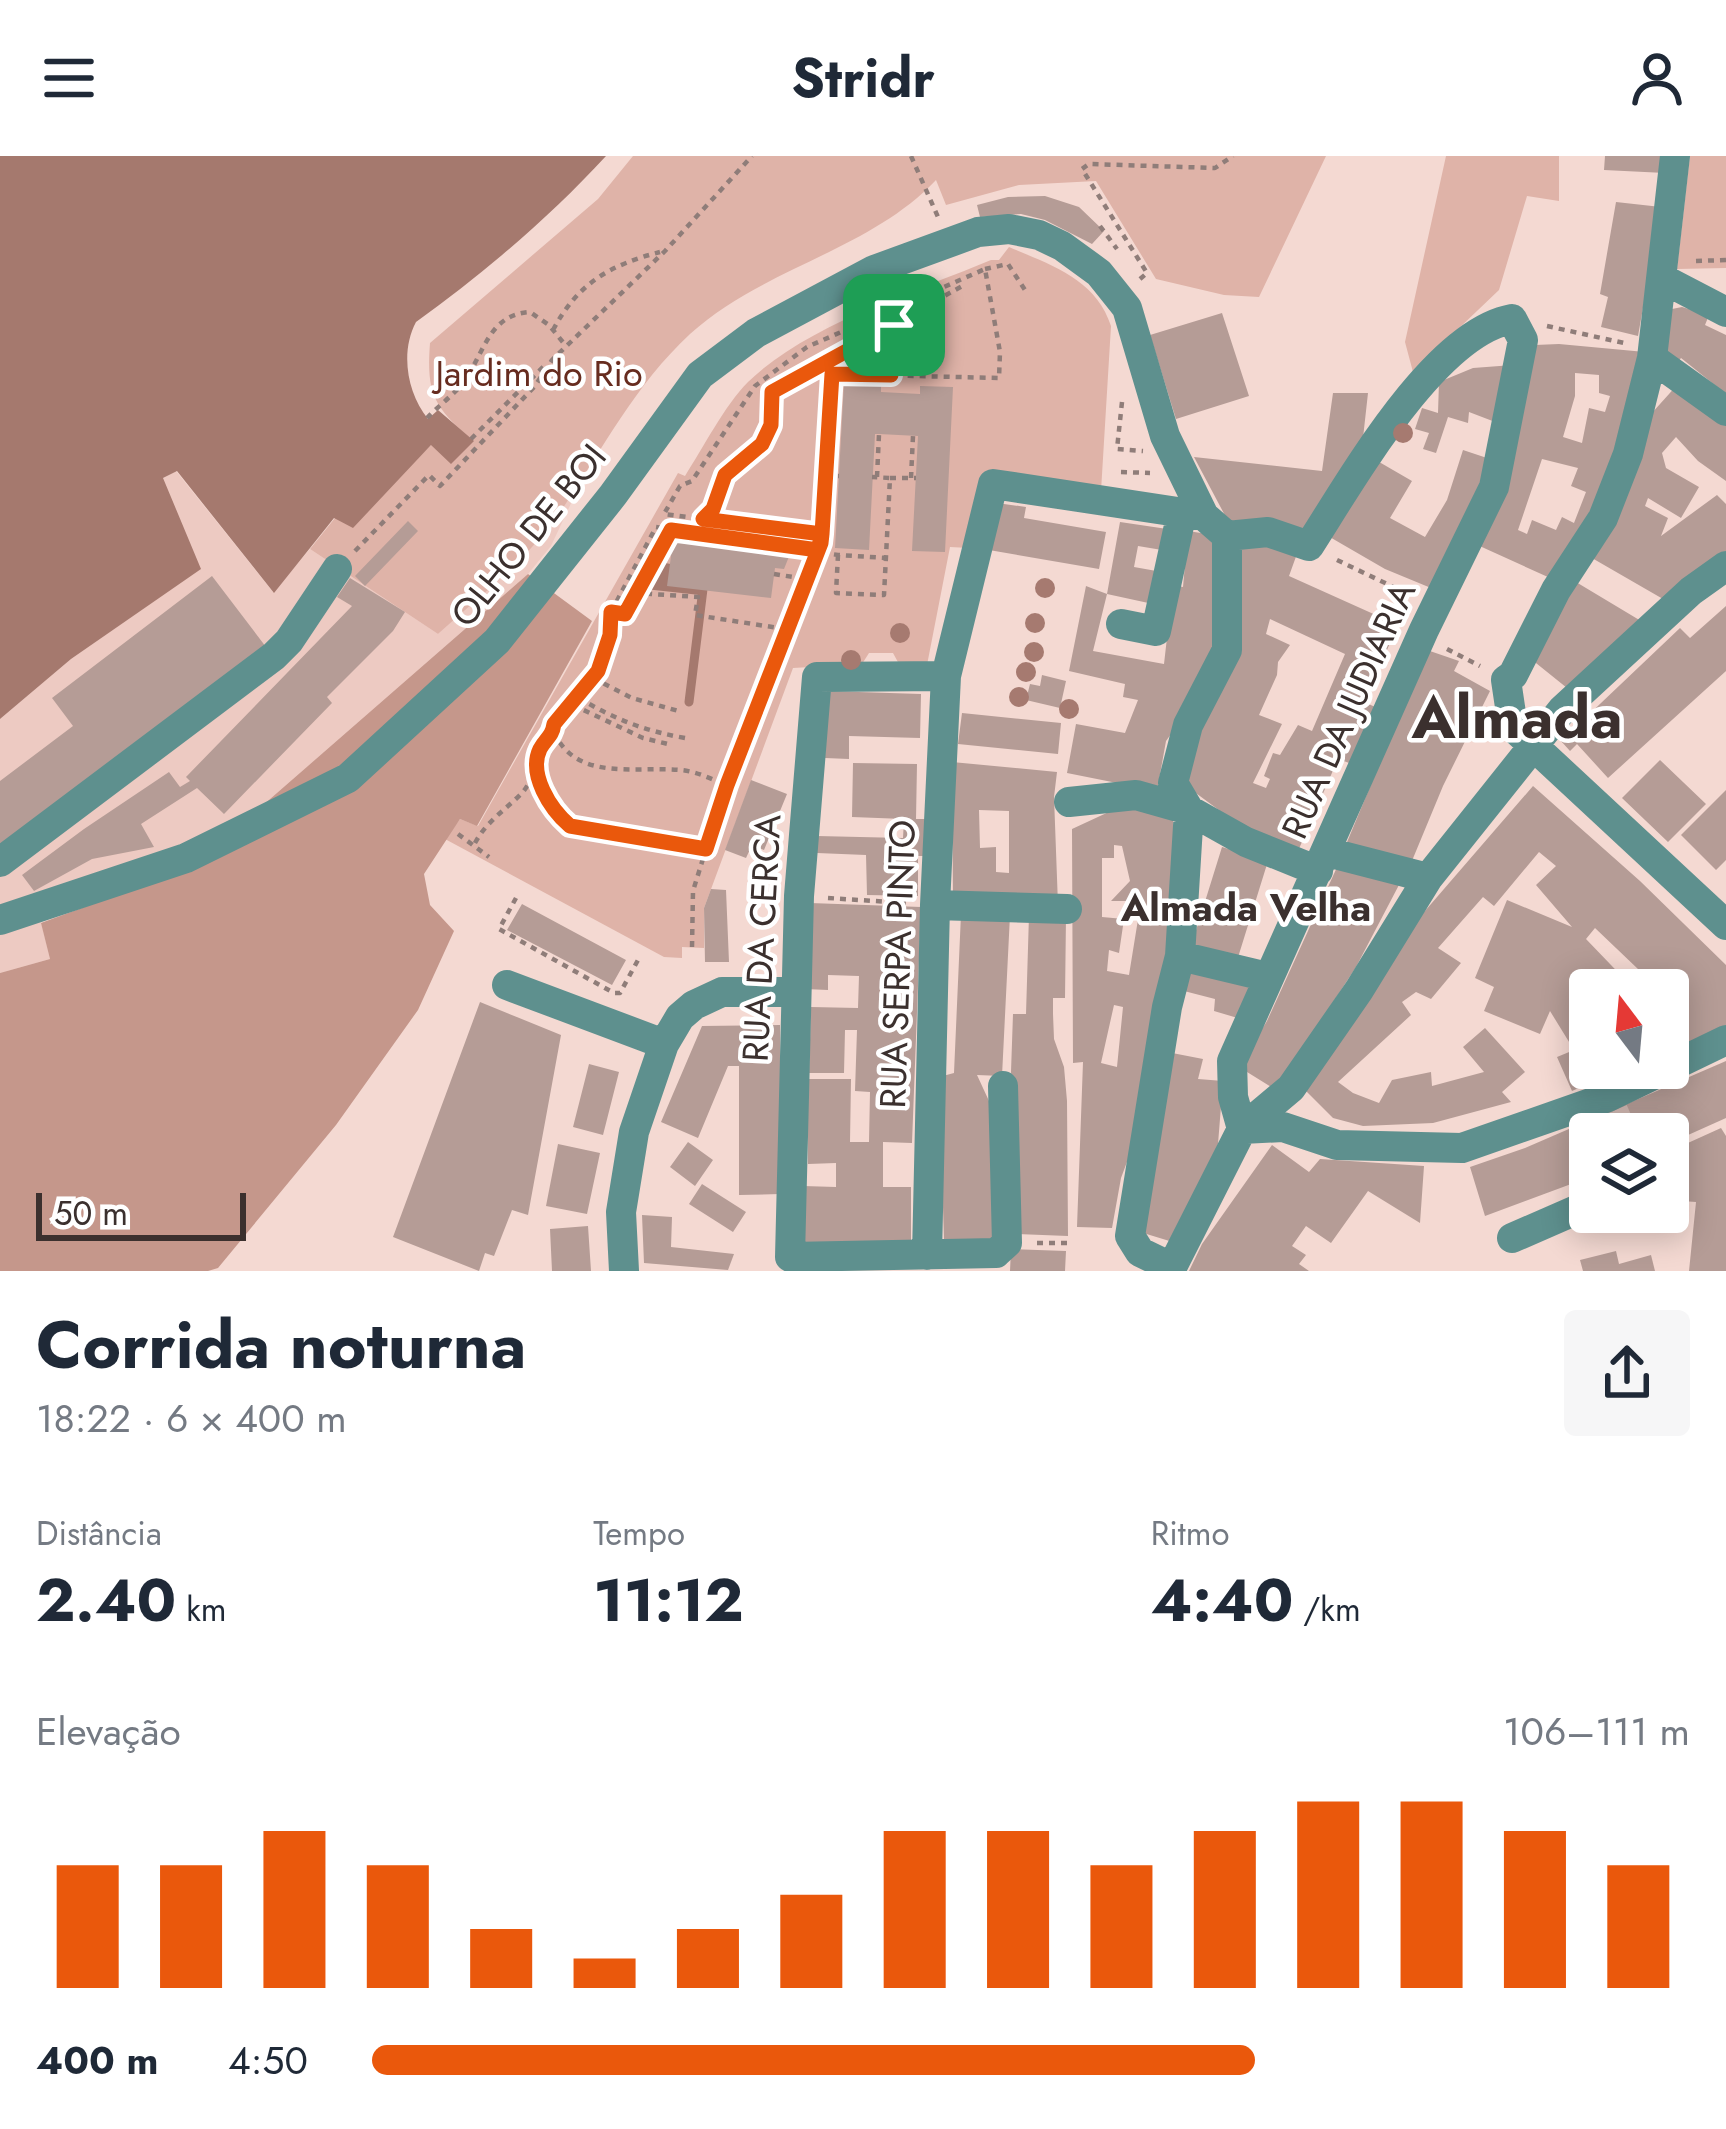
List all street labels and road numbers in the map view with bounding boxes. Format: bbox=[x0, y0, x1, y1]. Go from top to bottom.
street label: OLHO DE BOI bbox=[438, 432, 618, 638]
street label: RUA DA JUDIARIA bbox=[1268, 573, 1428, 847]
street label: RUA DA CERCA bbox=[729, 813, 793, 1063]
street label: RUA SERPA PINTO bbox=[866, 819, 928, 1109]

